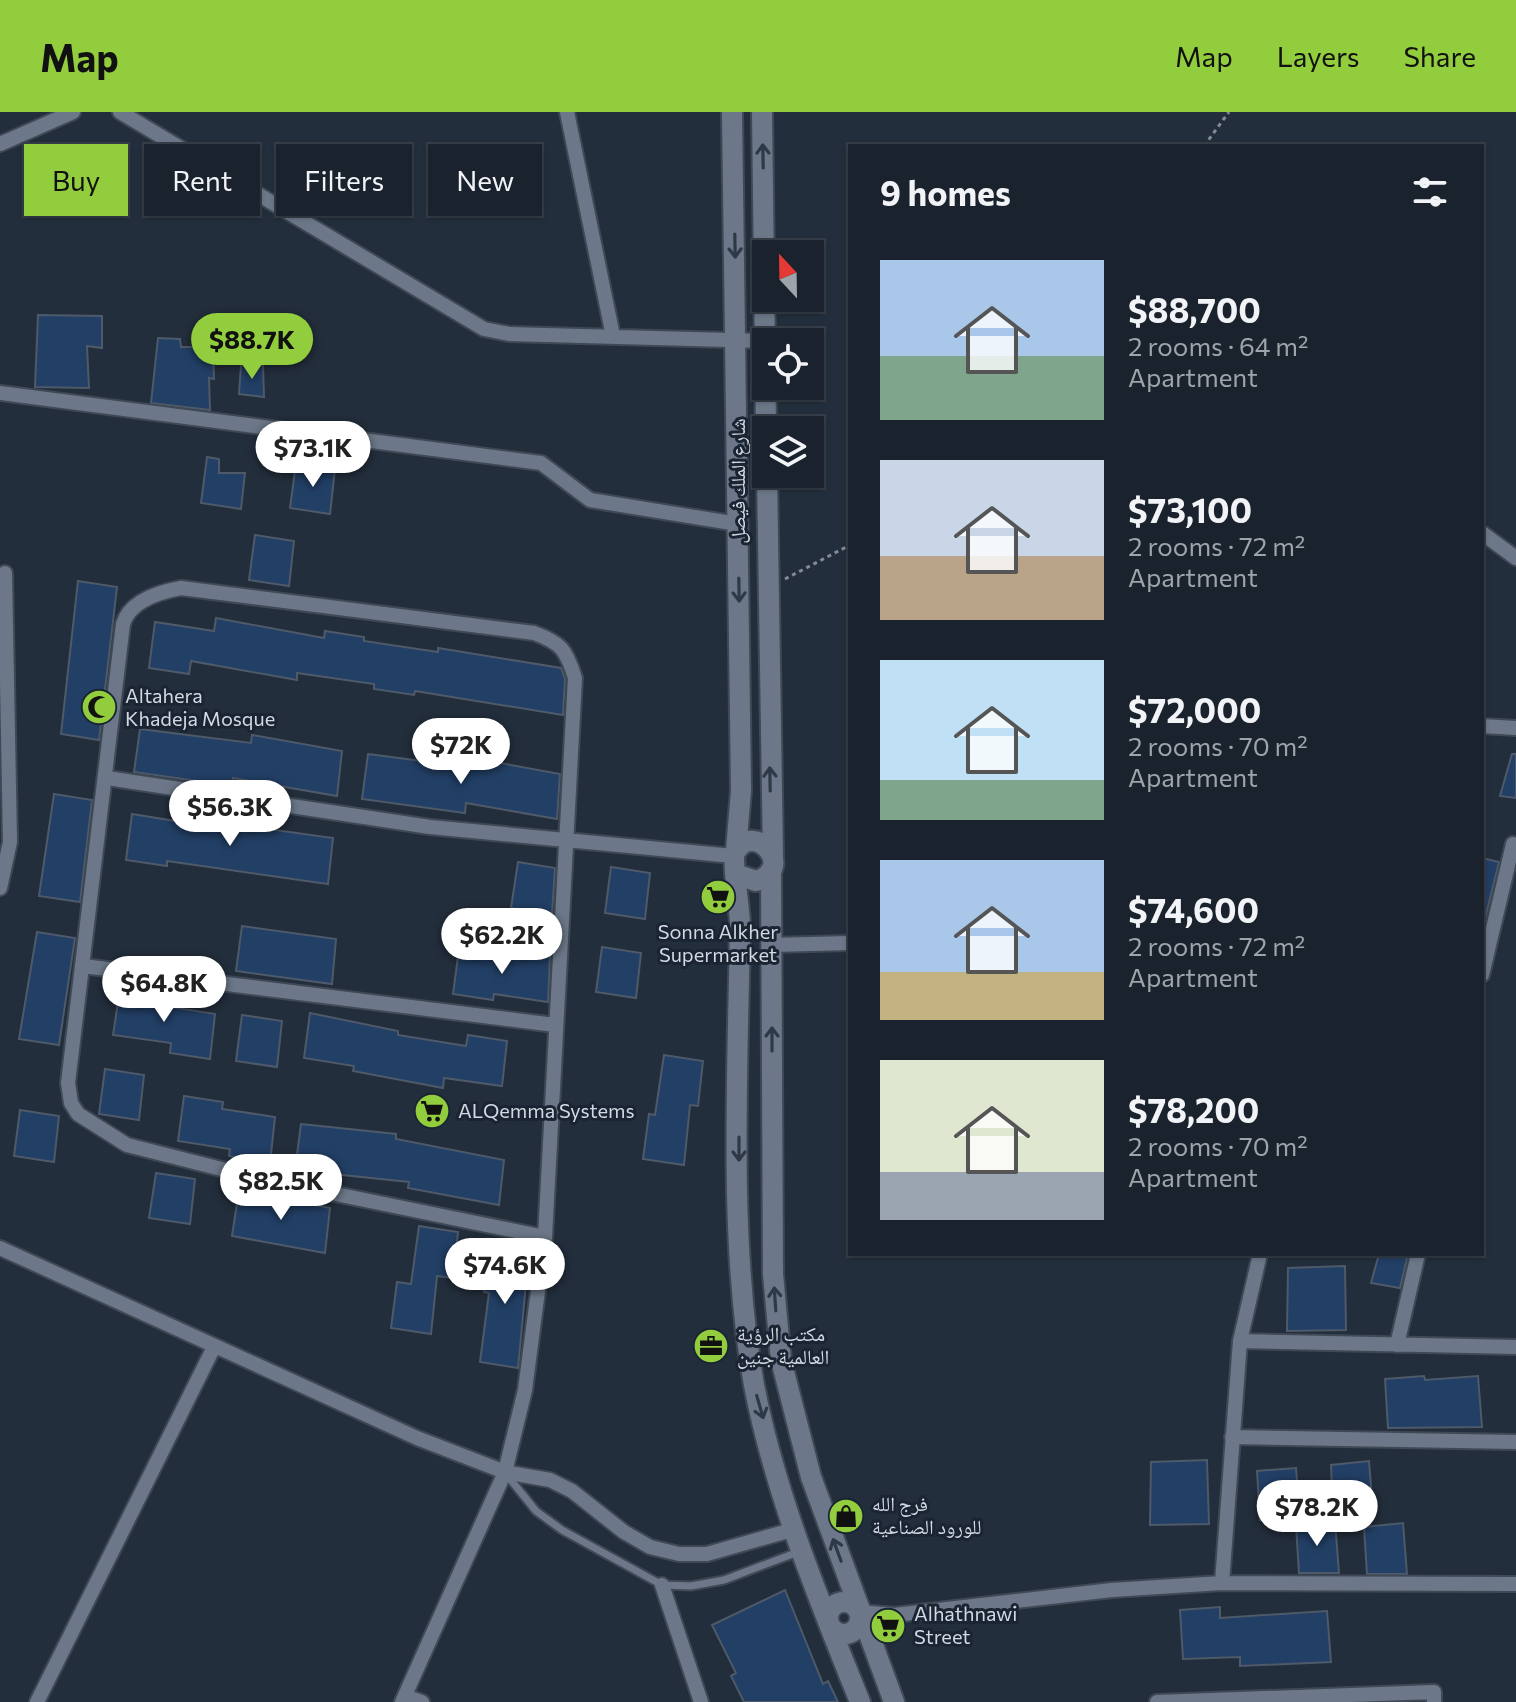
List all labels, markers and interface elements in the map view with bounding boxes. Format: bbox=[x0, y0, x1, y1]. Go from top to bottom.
text: Map bbox=[40, 33, 119, 80]
text: Map bbox=[1175, 39, 1233, 73]
text: Layers bbox=[1277, 39, 1359, 73]
text: Share bbox=[1403, 39, 1476, 73]
one-way arrow bbox=[755, 143, 770, 170]
chip: Buy bbox=[24, 144, 128, 216]
chip: Rent bbox=[144, 144, 260, 216]
chip: Filters bbox=[276, 144, 412, 216]
chip: New bbox=[428, 144, 542, 216]
icon: filters bbox=[1408, 170, 1452, 214]
text: 9 homes bbox=[880, 171, 1011, 213]
one-way arrow bbox=[727, 232, 743, 259]
north arrow bbox=[752, 240, 824, 312]
map controls bbox=[752, 240, 824, 488]
text: $88,700 bbox=[1128, 288, 1261, 330]
icon: home bbox=[944, 292, 1040, 388]
pin: $88.7K bbox=[187, 313, 317, 381]
text: $88.7K bbox=[209, 323, 295, 354]
button: locate bbox=[752, 328, 824, 400]
text: 2 rooms · 64 m² bbox=[1128, 330, 1309, 361]
text: Apartment bbox=[1128, 361, 1258, 392]
button: layers bbox=[752, 416, 824, 488]
street label: شارع الملك فيصل bbox=[725, 418, 751, 544]
pin: $73.1K bbox=[248, 421, 378, 489]
text: $73.1K bbox=[274, 431, 352, 462]
text: $73,100 bbox=[1128, 488, 1252, 530]
icon: home bbox=[944, 492, 1040, 588]
text: 2 rooms · 72 m² bbox=[1128, 530, 1305, 561]
text: Apartment bbox=[1128, 561, 1258, 592]
one-way arrow bbox=[731, 576, 746, 603]
place label: Altahera Khadeja Mosque bbox=[125, 683, 275, 730]
mosque icon: Altahera Khadeja Mosque bbox=[80, 688, 118, 726]
text: $72,000 bbox=[1128, 688, 1261, 730]
icon: home bbox=[944, 692, 1040, 788]
pin: $72K bbox=[414, 718, 508, 786]
text: $72K bbox=[430, 728, 492, 759]
text: 2 rooms · 70 m² bbox=[1128, 730, 1308, 761]
text: Apartment bbox=[1128, 761, 1258, 792]
one-way arrow bbox=[762, 766, 778, 793]
pin: $56.3K bbox=[165, 780, 295, 848]
text: $56.3K bbox=[187, 790, 273, 821]
supermarket icon: Sonna Alkher Supermarket bbox=[699, 878, 737, 916]
text: $74,600 bbox=[1128, 888, 1259, 930]
icon: home bbox=[944, 892, 1040, 988]
pin: $62.2K bbox=[437, 908, 567, 976]
text: $62.2K bbox=[459, 918, 545, 949]
place label: Sonna Alkher Supermarket bbox=[658, 919, 778, 966]
text: 2 rooms · 72 m² bbox=[1128, 930, 1305, 961]
pin: $64.8K bbox=[99, 956, 229, 1024]
text: Apartment bbox=[1128, 961, 1258, 992]
text: $64.8K bbox=[120, 966, 208, 997]
one-way arrow bbox=[764, 1026, 780, 1053]
text: $78,200 bbox=[1128, 1088, 1259, 1130]
supermarket icon: ALQemma Systems bbox=[413, 1092, 451, 1130]
icon: home bbox=[944, 1092, 1040, 1188]
place label: ALQemma Systems bbox=[458, 1098, 635, 1122]
text: 2 rooms · 70 m² bbox=[1128, 1130, 1308, 1161]
one-way arrow bbox=[731, 1135, 747, 1162]
pin: $82.5K bbox=[216, 1154, 346, 1222]
text: Apartment bbox=[1128, 1161, 1258, 1192]
text: $82.5K bbox=[238, 1164, 324, 1195]
pin: $74.6K bbox=[440, 1238, 570, 1306]
text: $74.6K bbox=[463, 1248, 547, 1279]
one-way arrow bbox=[767, 1286, 782, 1313]
place label: مكتب الرؤية العالمية جنين bbox=[737, 1321, 829, 1369]
office icon: مكتب الرؤية العالمية جنين bbox=[692, 1327, 730, 1365]
one-way arrow bbox=[753, 1394, 768, 1420]
pin: $78.2K bbox=[1252, 1480, 1382, 1548]
text: $78.2K bbox=[1275, 1490, 1359, 1521]
place label: فرج الله للورود الصناعية bbox=[872, 1491, 982, 1538]
shop icon: فرج الله للورود الصناعية bbox=[827, 1497, 865, 1535]
one-way arrow bbox=[829, 1539, 843, 1563]
place label: Alhathnawi Street bbox=[914, 1601, 1017, 1648]
supermarket icon: Alhathnawi Street bbox=[869, 1607, 907, 1645]

